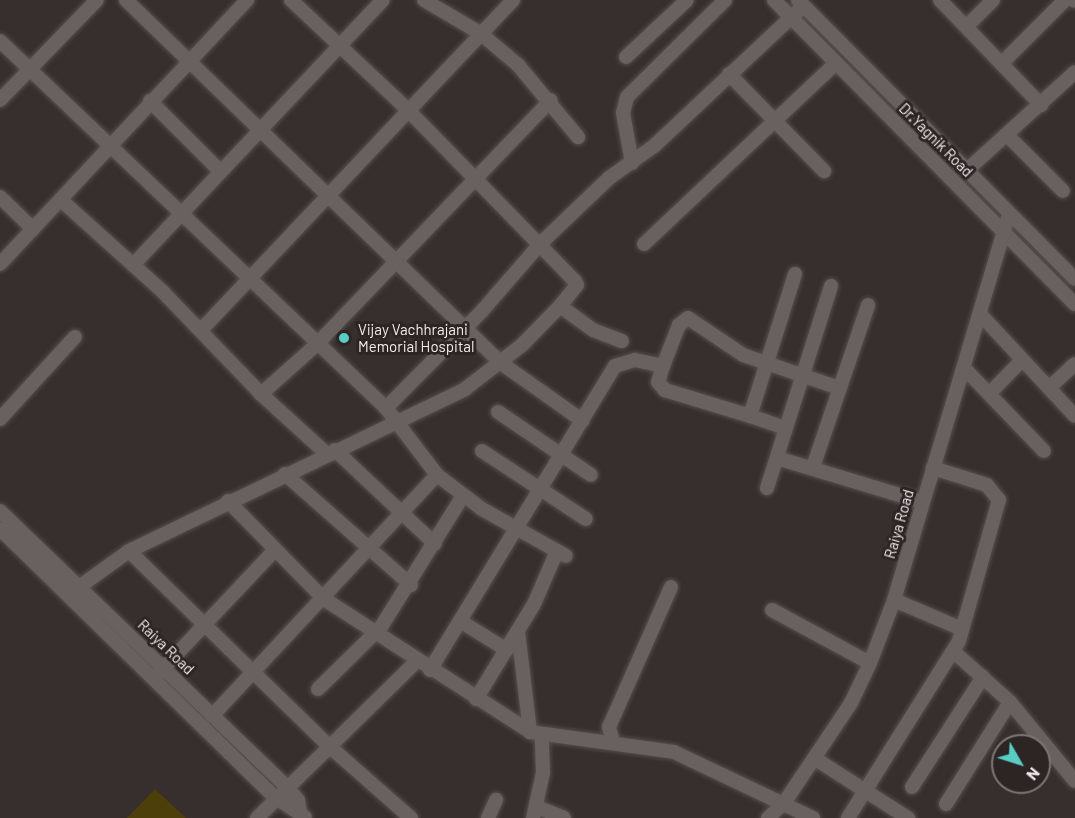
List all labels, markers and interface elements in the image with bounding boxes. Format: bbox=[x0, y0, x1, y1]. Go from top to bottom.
street label: Dr.Yagnik Road bbox=[895, 99, 977, 181]
place label: Vijay Vachhrajani Memorial Hospital bbox=[358, 320, 474, 355]
marker: Vijay Vachhrajani Memorial Hospital bbox=[335, 329, 353, 347]
street label: Raiya Road bbox=[881, 487, 917, 561]
street label: Raiya Road bbox=[134, 616, 198, 678]
north arrow bbox=[991, 734, 1051, 794]
text: N bbox=[1023, 764, 1045, 784]

